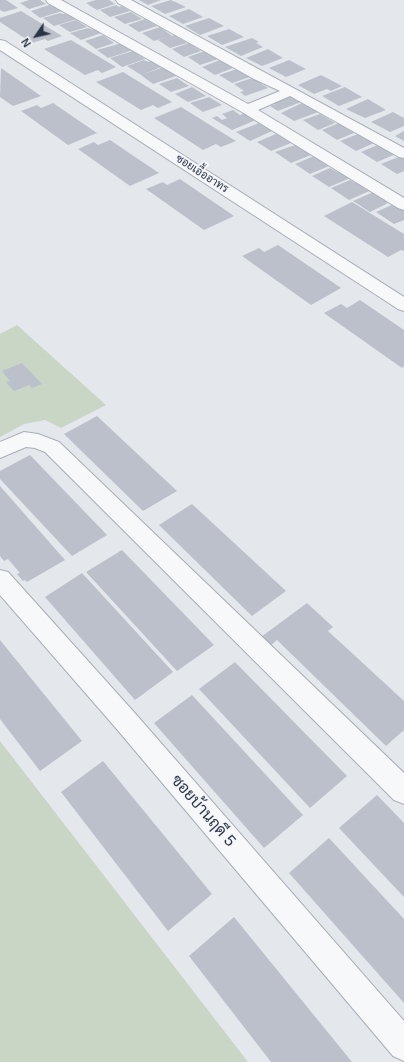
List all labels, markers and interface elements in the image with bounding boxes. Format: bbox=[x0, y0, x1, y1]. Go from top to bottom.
north arrow bbox=[16, 16, 56, 56]
text: N bbox=[19, 36, 33, 49]
street label: ซอยเอื้ออาทร bbox=[173, 152, 231, 196]
street label: ซอยบ้านฤดี 5 bbox=[167, 771, 239, 851]

